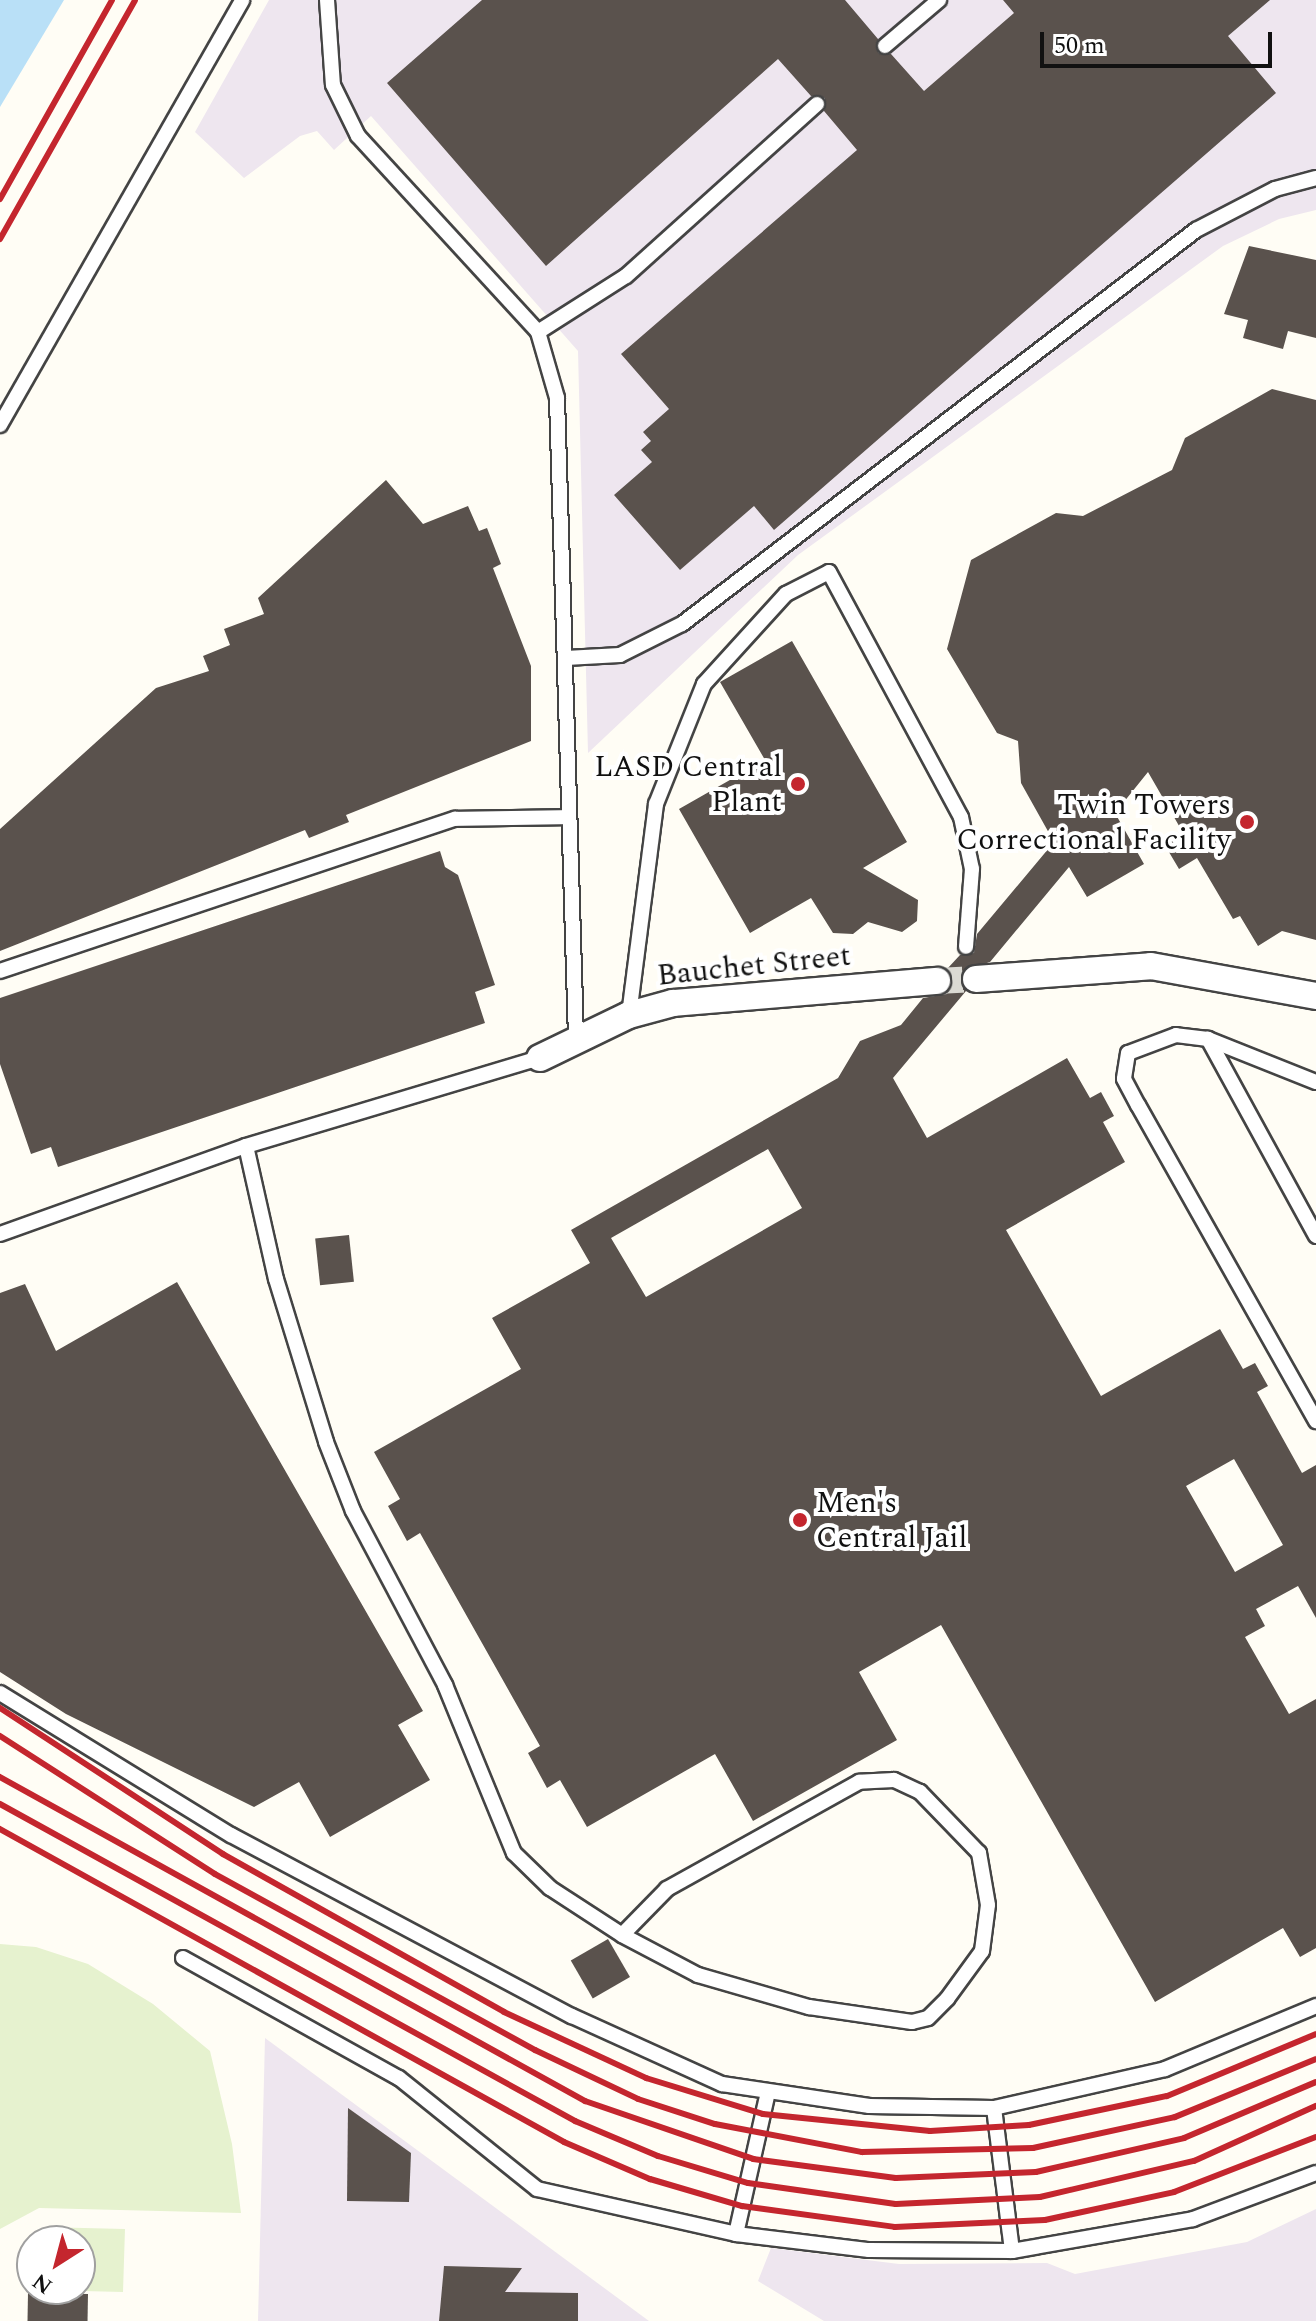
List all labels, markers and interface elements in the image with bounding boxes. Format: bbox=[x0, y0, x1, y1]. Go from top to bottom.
scale bar bbox=[1044, 16, 1276, 66]
text: 50 m bbox=[1054, 28, 1105, 64]
place label: LASD Central Plant bbox=[594, 749, 782, 820]
marker: LASD Central Plant bbox=[789, 775, 807, 793]
place label: Twin Towers Correctional Facility bbox=[956, 787, 1231, 858]
marker: Twin Towers Correctional Facility bbox=[1238, 813, 1256, 831]
street label: Bauchet Street bbox=[655, 938, 853, 994]
place label: Men's Central Jail bbox=[816, 1485, 967, 1556]
marker: Men's Central Jail bbox=[791, 1511, 809, 1529]
north arrow bbox=[16, 2225, 96, 2305]
text: N bbox=[26, 2265, 60, 2302]

